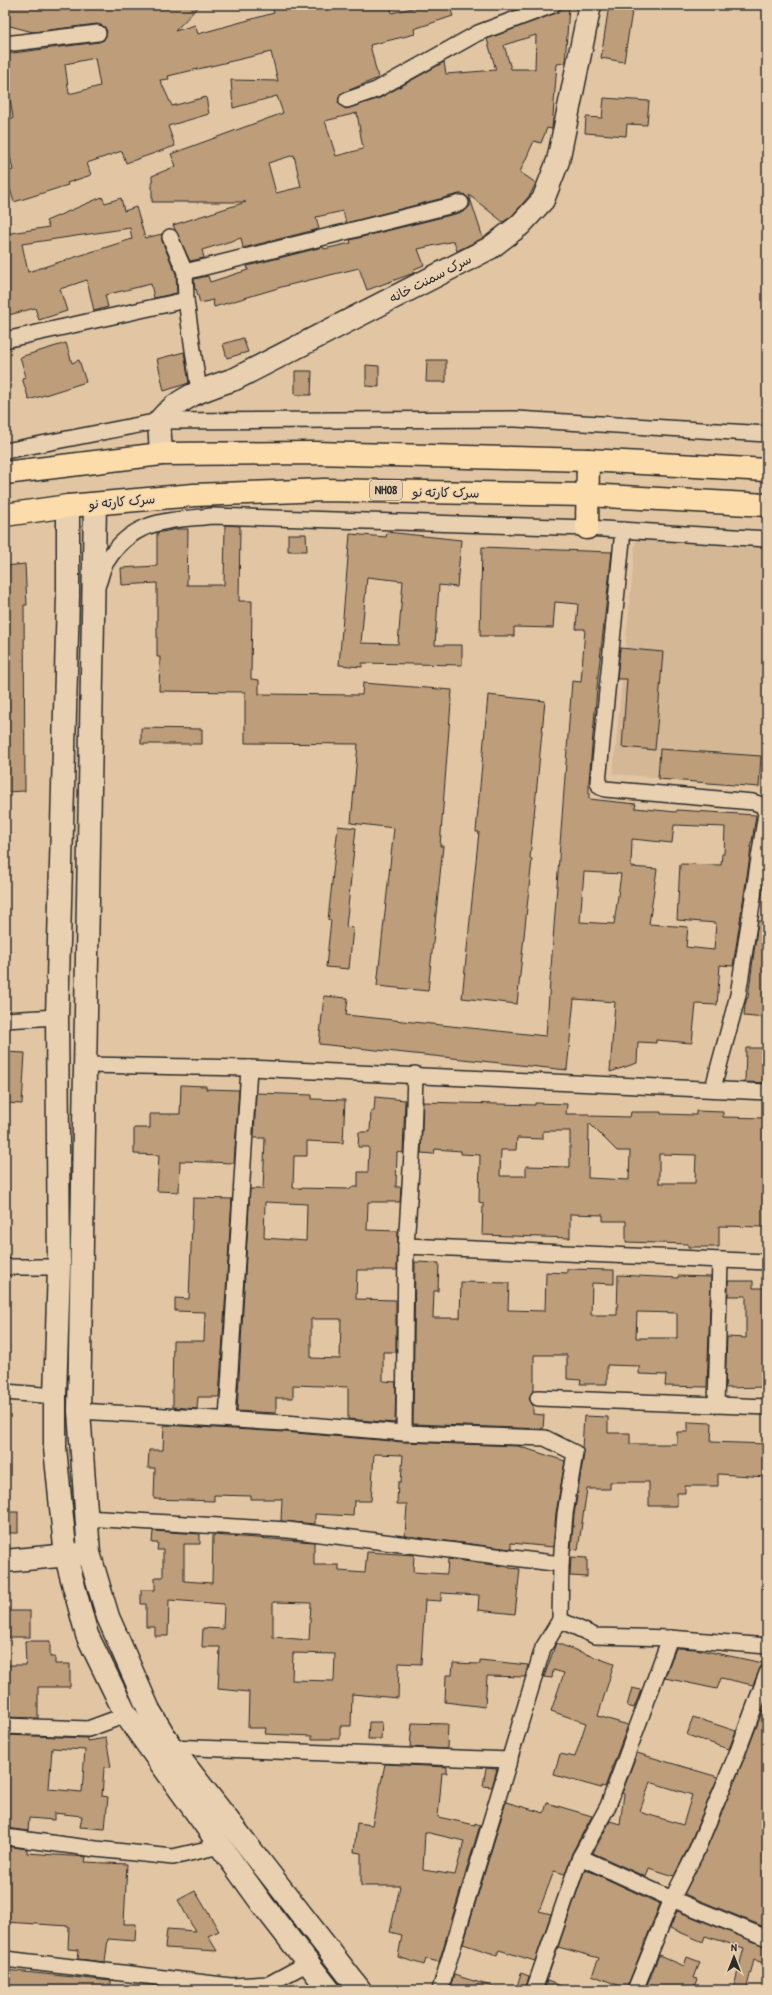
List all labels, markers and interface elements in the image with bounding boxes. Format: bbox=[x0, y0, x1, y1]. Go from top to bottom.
street label: سرک سمنت خانه bbox=[386, 249, 474, 307]
road number: NH08 bbox=[370, 480, 402, 500]
street label: سرک کارته نو bbox=[412, 482, 479, 502]
street label: سرک کارته نو bbox=[87, 489, 156, 513]
north arrow bbox=[714, 1937, 754, 1977]
text: N bbox=[731, 1940, 737, 1954]

